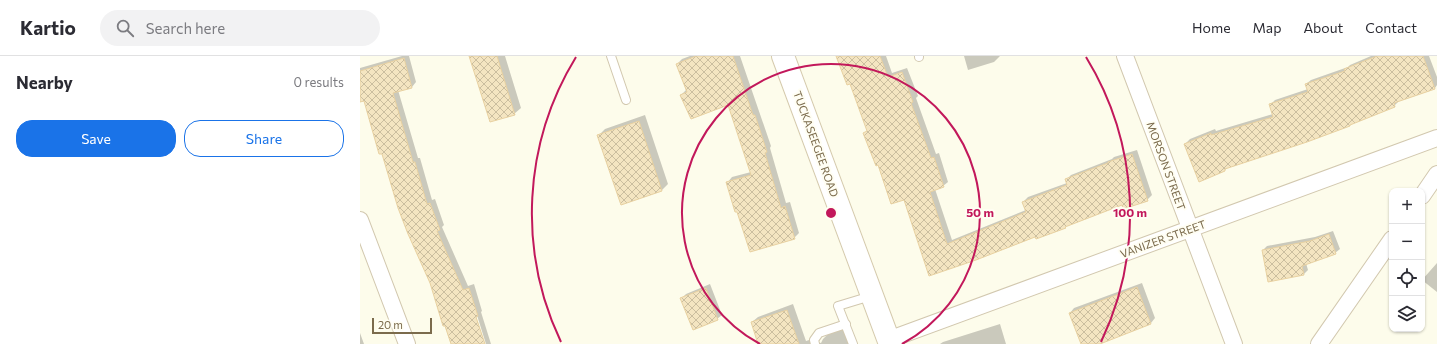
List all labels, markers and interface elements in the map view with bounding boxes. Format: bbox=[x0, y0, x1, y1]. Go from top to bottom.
search box bbox=[100, 10, 380, 46]
text: Kartio bbox=[20, 16, 76, 39]
icon: search bbox=[114, 17, 136, 39]
text: Search here bbox=[146, 19, 225, 37]
text: Home bbox=[1192, 19, 1231, 36]
text: Map bbox=[1253, 19, 1281, 36]
text: About bbox=[1303, 19, 1343, 36]
text: Contact bbox=[1365, 19, 1417, 36]
text: Nearby bbox=[16, 72, 73, 93]
text: 0 results bbox=[293, 74, 344, 90]
street label: TUCKASEEGEE ROAD bbox=[791, 89, 842, 199]
button: Save bbox=[16, 120, 176, 157]
button: Share bbox=[184, 120, 344, 157]
street label: MORSON STREET bbox=[1144, 120, 1189, 212]
map controls bbox=[1389, 188, 1425, 332]
button: + bbox=[1389, 188, 1425, 224]
text: 50 m bbox=[966, 205, 994, 219]
text: 100 m bbox=[1113, 205, 1147, 219]
centre of rings bbox=[824, 206, 838, 220]
street label: VANIZER STREET bbox=[1118, 217, 1207, 260]
button: − bbox=[1389, 224, 1425, 260]
button: locate bbox=[1389, 260, 1425, 296]
button: layers bbox=[1389, 296, 1425, 332]
scale bar bbox=[372, 316, 432, 335]
text: 20 m bbox=[378, 318, 403, 331]

